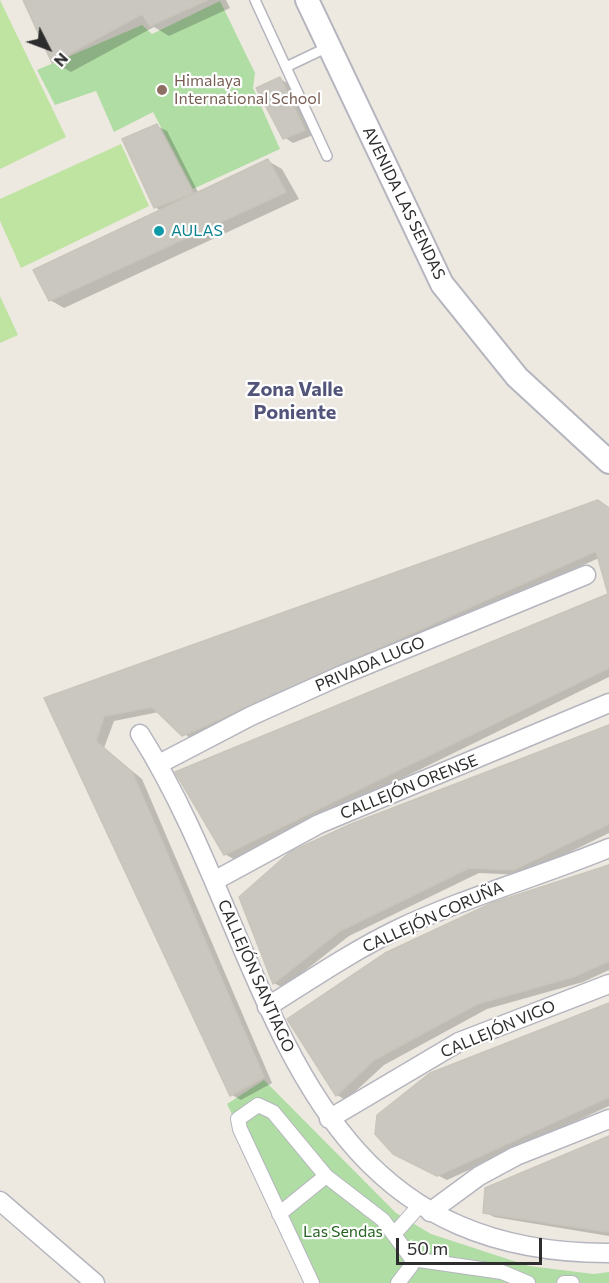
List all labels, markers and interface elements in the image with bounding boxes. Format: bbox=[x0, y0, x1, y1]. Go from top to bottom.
north arrow bbox=[18, 18, 78, 78]
text: N bbox=[51, 50, 73, 71]
place label: Himalaya International School bbox=[174, 71, 321, 109]
marker: Himalaya International School bbox=[155, 83, 169, 97]
street label: AVENIDA LAS SENDAS bbox=[359, 123, 449, 283]
place label: AULAS bbox=[171, 221, 223, 241]
marker: AULAS bbox=[152, 224, 166, 238]
district label: Zona Valle Poniente bbox=[247, 377, 343, 424]
street label: PRIVADA LUGO bbox=[312, 632, 428, 696]
street label: CALLEJÓN ORENSE bbox=[337, 751, 481, 823]
street label: CALLEJÓN CORUÑA bbox=[360, 877, 506, 957]
street label: CALLEJÓN SANTIAGO bbox=[214, 897, 298, 1055]
street label: CALLEJÓN VIGO bbox=[438, 996, 558, 1062]
park label: Las Sendas bbox=[303, 1222, 383, 1242]
scale bar bbox=[399, 1226, 544, 1264]
text: 50 m bbox=[407, 1237, 448, 1259]

